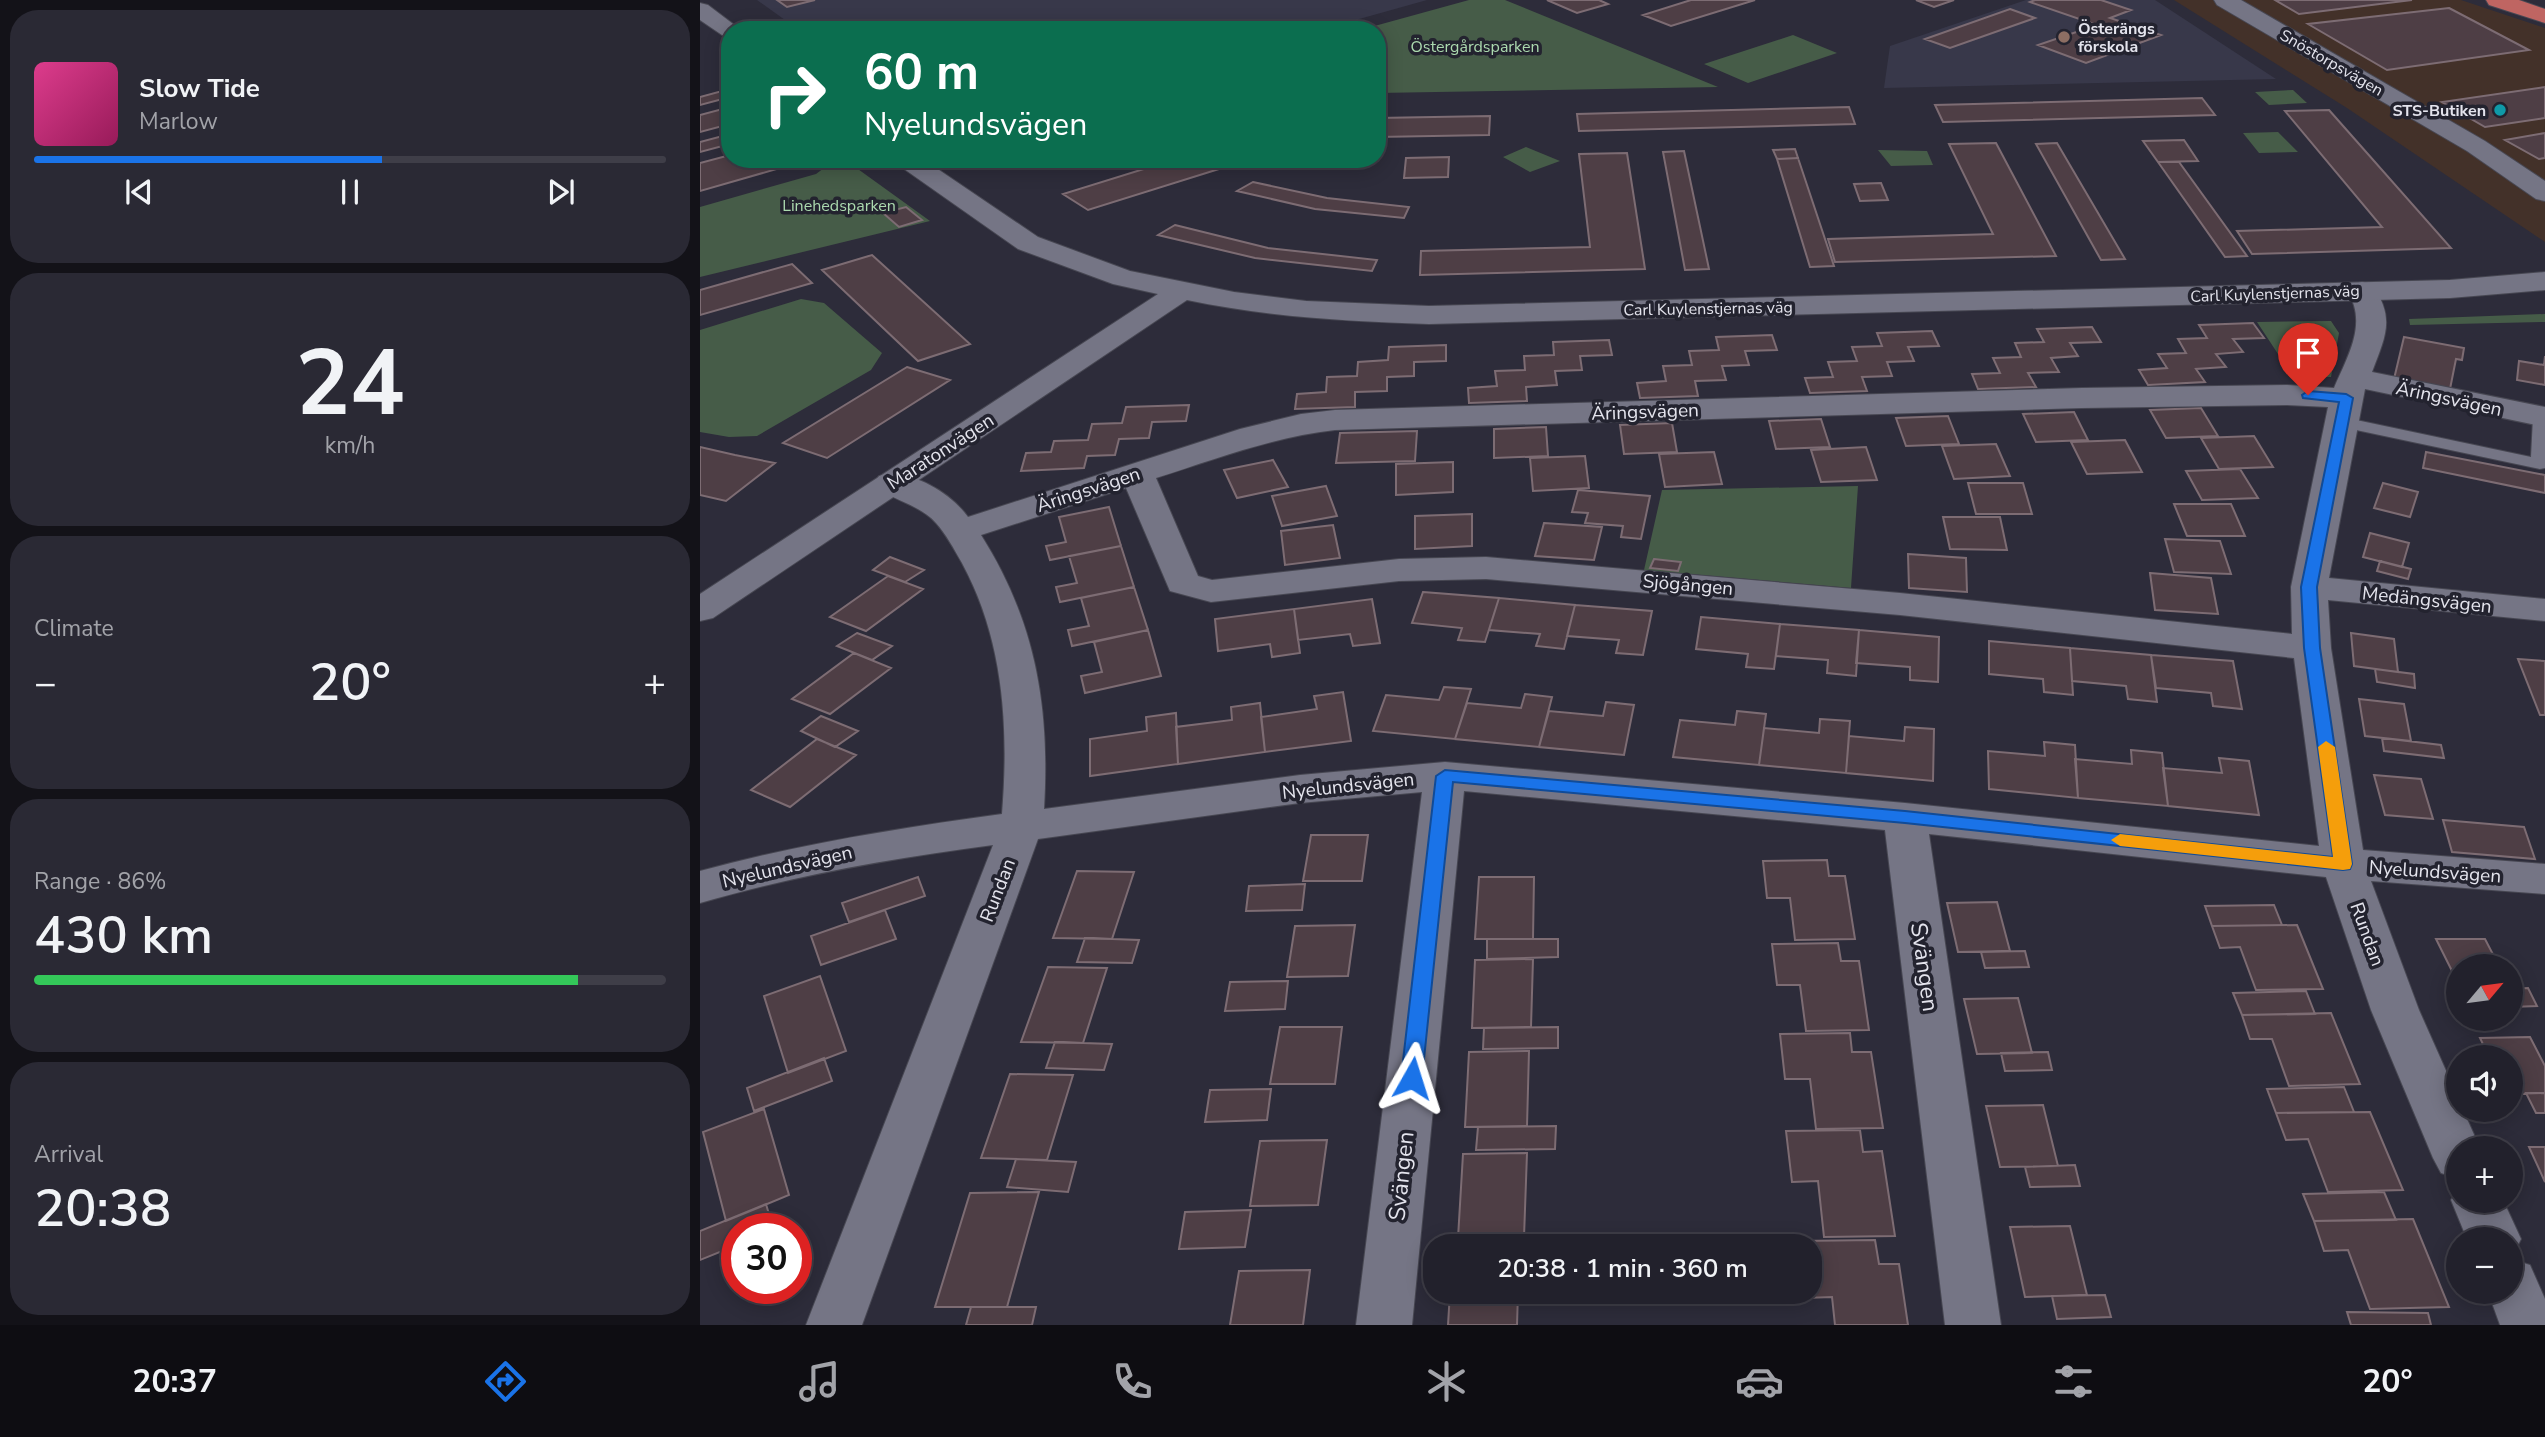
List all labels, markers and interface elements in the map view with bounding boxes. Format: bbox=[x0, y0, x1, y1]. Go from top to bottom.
place label: Österängs förskola bbox=[2078, 18, 2155, 58]
street label: Snöstorpsvägen bbox=[2276, 24, 2387, 101]
marker: Österängs förskola bbox=[2056, 29, 2072, 45]
park label: Östergårdsparken bbox=[1411, 36, 1540, 58]
text: 60 m bbox=[864, 39, 979, 106]
icon: right bbox=[749, 49, 840, 140]
text: Slow Tide bbox=[139, 71, 260, 106]
place label: STS-Butiken bbox=[2393, 100, 2486, 122]
marker: STS-Butiken bbox=[2492, 102, 2508, 118]
text: Nyelundsvägen bbox=[864, 103, 1087, 146]
text: Marlow bbox=[139, 106, 218, 137]
icon: previous bbox=[120, 173, 158, 211]
icon: pause bbox=[331, 173, 369, 211]
icon: next bbox=[542, 173, 580, 211]
park label: Linehedsparken bbox=[782, 195, 896, 217]
street label: Carl Kuylenstjernas väg bbox=[2190, 280, 2360, 308]
street label: Carl Kuylenstjernas väg bbox=[1623, 297, 1793, 321]
text: 24 bbox=[295, 322, 405, 446]
pin bbox=[2278, 323, 2338, 395]
icon: arrive bbox=[2289, 334, 2327, 372]
street label: Äringsvägen bbox=[2393, 375, 2504, 423]
street label: Äringsvägen bbox=[1591, 397, 1699, 427]
street label: Maratonvägen bbox=[882, 408, 999, 496]
text: km/h bbox=[325, 430, 375, 461]
street label: Äringsvägen bbox=[1033, 461, 1144, 519]
street label: Sjögången bbox=[1642, 568, 1734, 602]
street label: Medängsvägen bbox=[2361, 580, 2493, 620]
text: Climate bbox=[34, 613, 114, 644]
text: 20° bbox=[309, 647, 391, 718]
text: − bbox=[34, 658, 57, 709]
text: + bbox=[643, 658, 666, 709]
street label: Nyelundsvägen bbox=[1281, 766, 1415, 806]
street label: Nyelundsvägen bbox=[720, 839, 855, 895]
street label: Nyelundsvägen bbox=[2368, 854, 2502, 890]
street label: Rundan bbox=[974, 855, 1022, 926]
text: Range · 86% bbox=[34, 866, 166, 897]
street label: Rundan bbox=[2344, 899, 2391, 970]
text: 430 km bbox=[34, 900, 213, 971]
street label: Svängen bbox=[1903, 921, 1946, 1014]
north arrow bbox=[2446, 954, 2524, 1031]
map controls bbox=[2446, 954, 2523, 1304]
position arrow bbox=[1375, 1041, 1449, 1115]
button: sound bbox=[2446, 1045, 2523, 1122]
street label: Svängen bbox=[1381, 1130, 1422, 1222]
button: + bbox=[2446, 1136, 2523, 1213]
text: Arrival bbox=[34, 1139, 103, 1170]
text: 20:38 bbox=[34, 1173, 171, 1244]
speed limit sign: 30 bbox=[721, 1213, 812, 1304]
button: − bbox=[2446, 1227, 2523, 1304]
text: 20:38 · 1 min · 360 m bbox=[1497, 1251, 1748, 1286]
icon: directions bbox=[481, 1357, 530, 1406]
icon: music bbox=[795, 1357, 844, 1406]
icon: phone bbox=[1108, 1357, 1157, 1406]
icon: climate bbox=[1422, 1357, 1471, 1406]
icon: car bbox=[1735, 1357, 1784, 1406]
icon: filters bbox=[2049, 1357, 2098, 1406]
text: 20:37 bbox=[132, 1360, 217, 1403]
text: 20° bbox=[2362, 1360, 2413, 1403]

